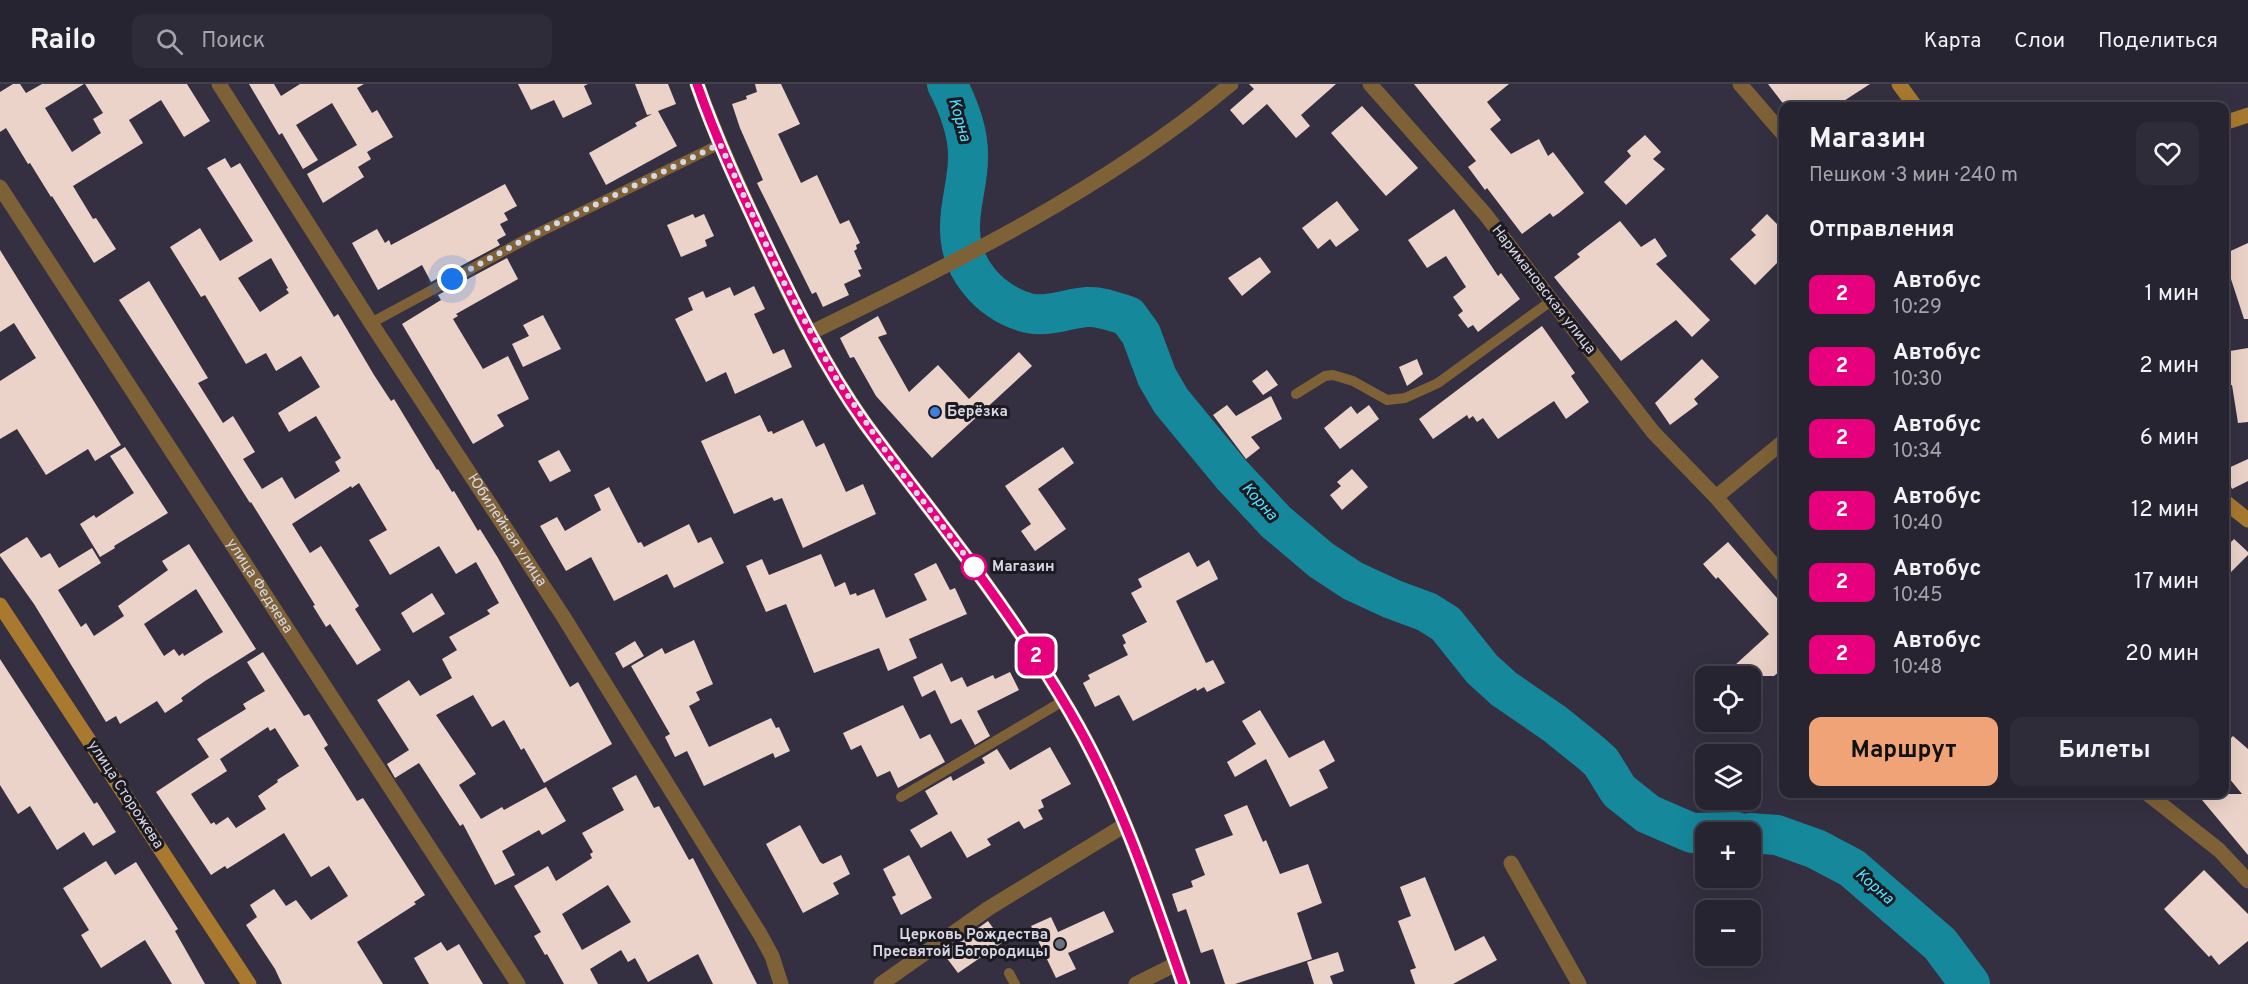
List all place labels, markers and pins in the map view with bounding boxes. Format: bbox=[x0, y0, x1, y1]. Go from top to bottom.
place label: Берёзка bbox=[947, 403, 1008, 422]
marker: Берёзка bbox=[928, 405, 942, 419]
marker: Магазин bbox=[961, 554, 987, 580]
place label: Магазин bbox=[992, 558, 1055, 577]
place label: Церковь Рождества Пресвятой Богородицы bbox=[873, 926, 1048, 962]
marker: Церковь Рождества Пресвятой Богородицы bbox=[1053, 937, 1067, 951]

